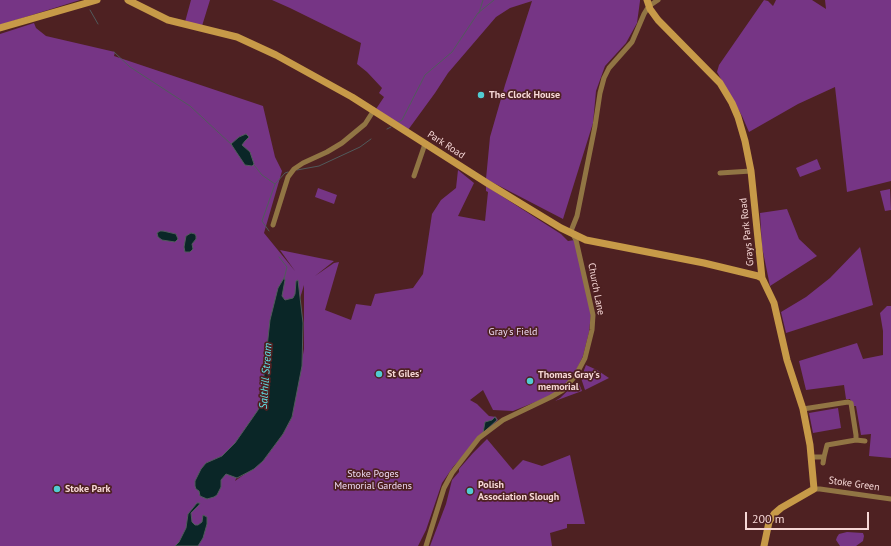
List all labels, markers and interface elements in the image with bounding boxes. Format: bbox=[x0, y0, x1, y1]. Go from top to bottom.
place label: The Clock House bbox=[489, 89, 560, 101]
marker: The Clock House bbox=[476, 90, 486, 100]
street label: Park Road bbox=[425, 128, 467, 162]
street label: Grays Park Road bbox=[737, 197, 757, 267]
street label: Church Lane bbox=[585, 262, 607, 316]
park label: Gray's Field bbox=[489, 326, 537, 338]
water label: Salthill Stream bbox=[257, 342, 275, 410]
place label: St Giles' bbox=[387, 368, 422, 380]
marker: St Giles' bbox=[374, 369, 384, 379]
place label: Thomas Gray's memorial bbox=[538, 369, 600, 392]
marker: Thomas Gray's memorial bbox=[525, 376, 535, 386]
park label: Stoke Poges Memorial Gardens bbox=[334, 468, 412, 492]
street label: Stoke Green bbox=[828, 474, 880, 494]
place label: Polish Association Slough bbox=[478, 479, 559, 502]
place label: Stoke Park bbox=[65, 483, 110, 495]
marker: Stoke Park bbox=[52, 484, 62, 494]
marker: Polish Association Slough bbox=[465, 486, 475, 496]
scale bar bbox=[747, 504, 871, 530]
text: 200 m bbox=[752, 511, 785, 526]

